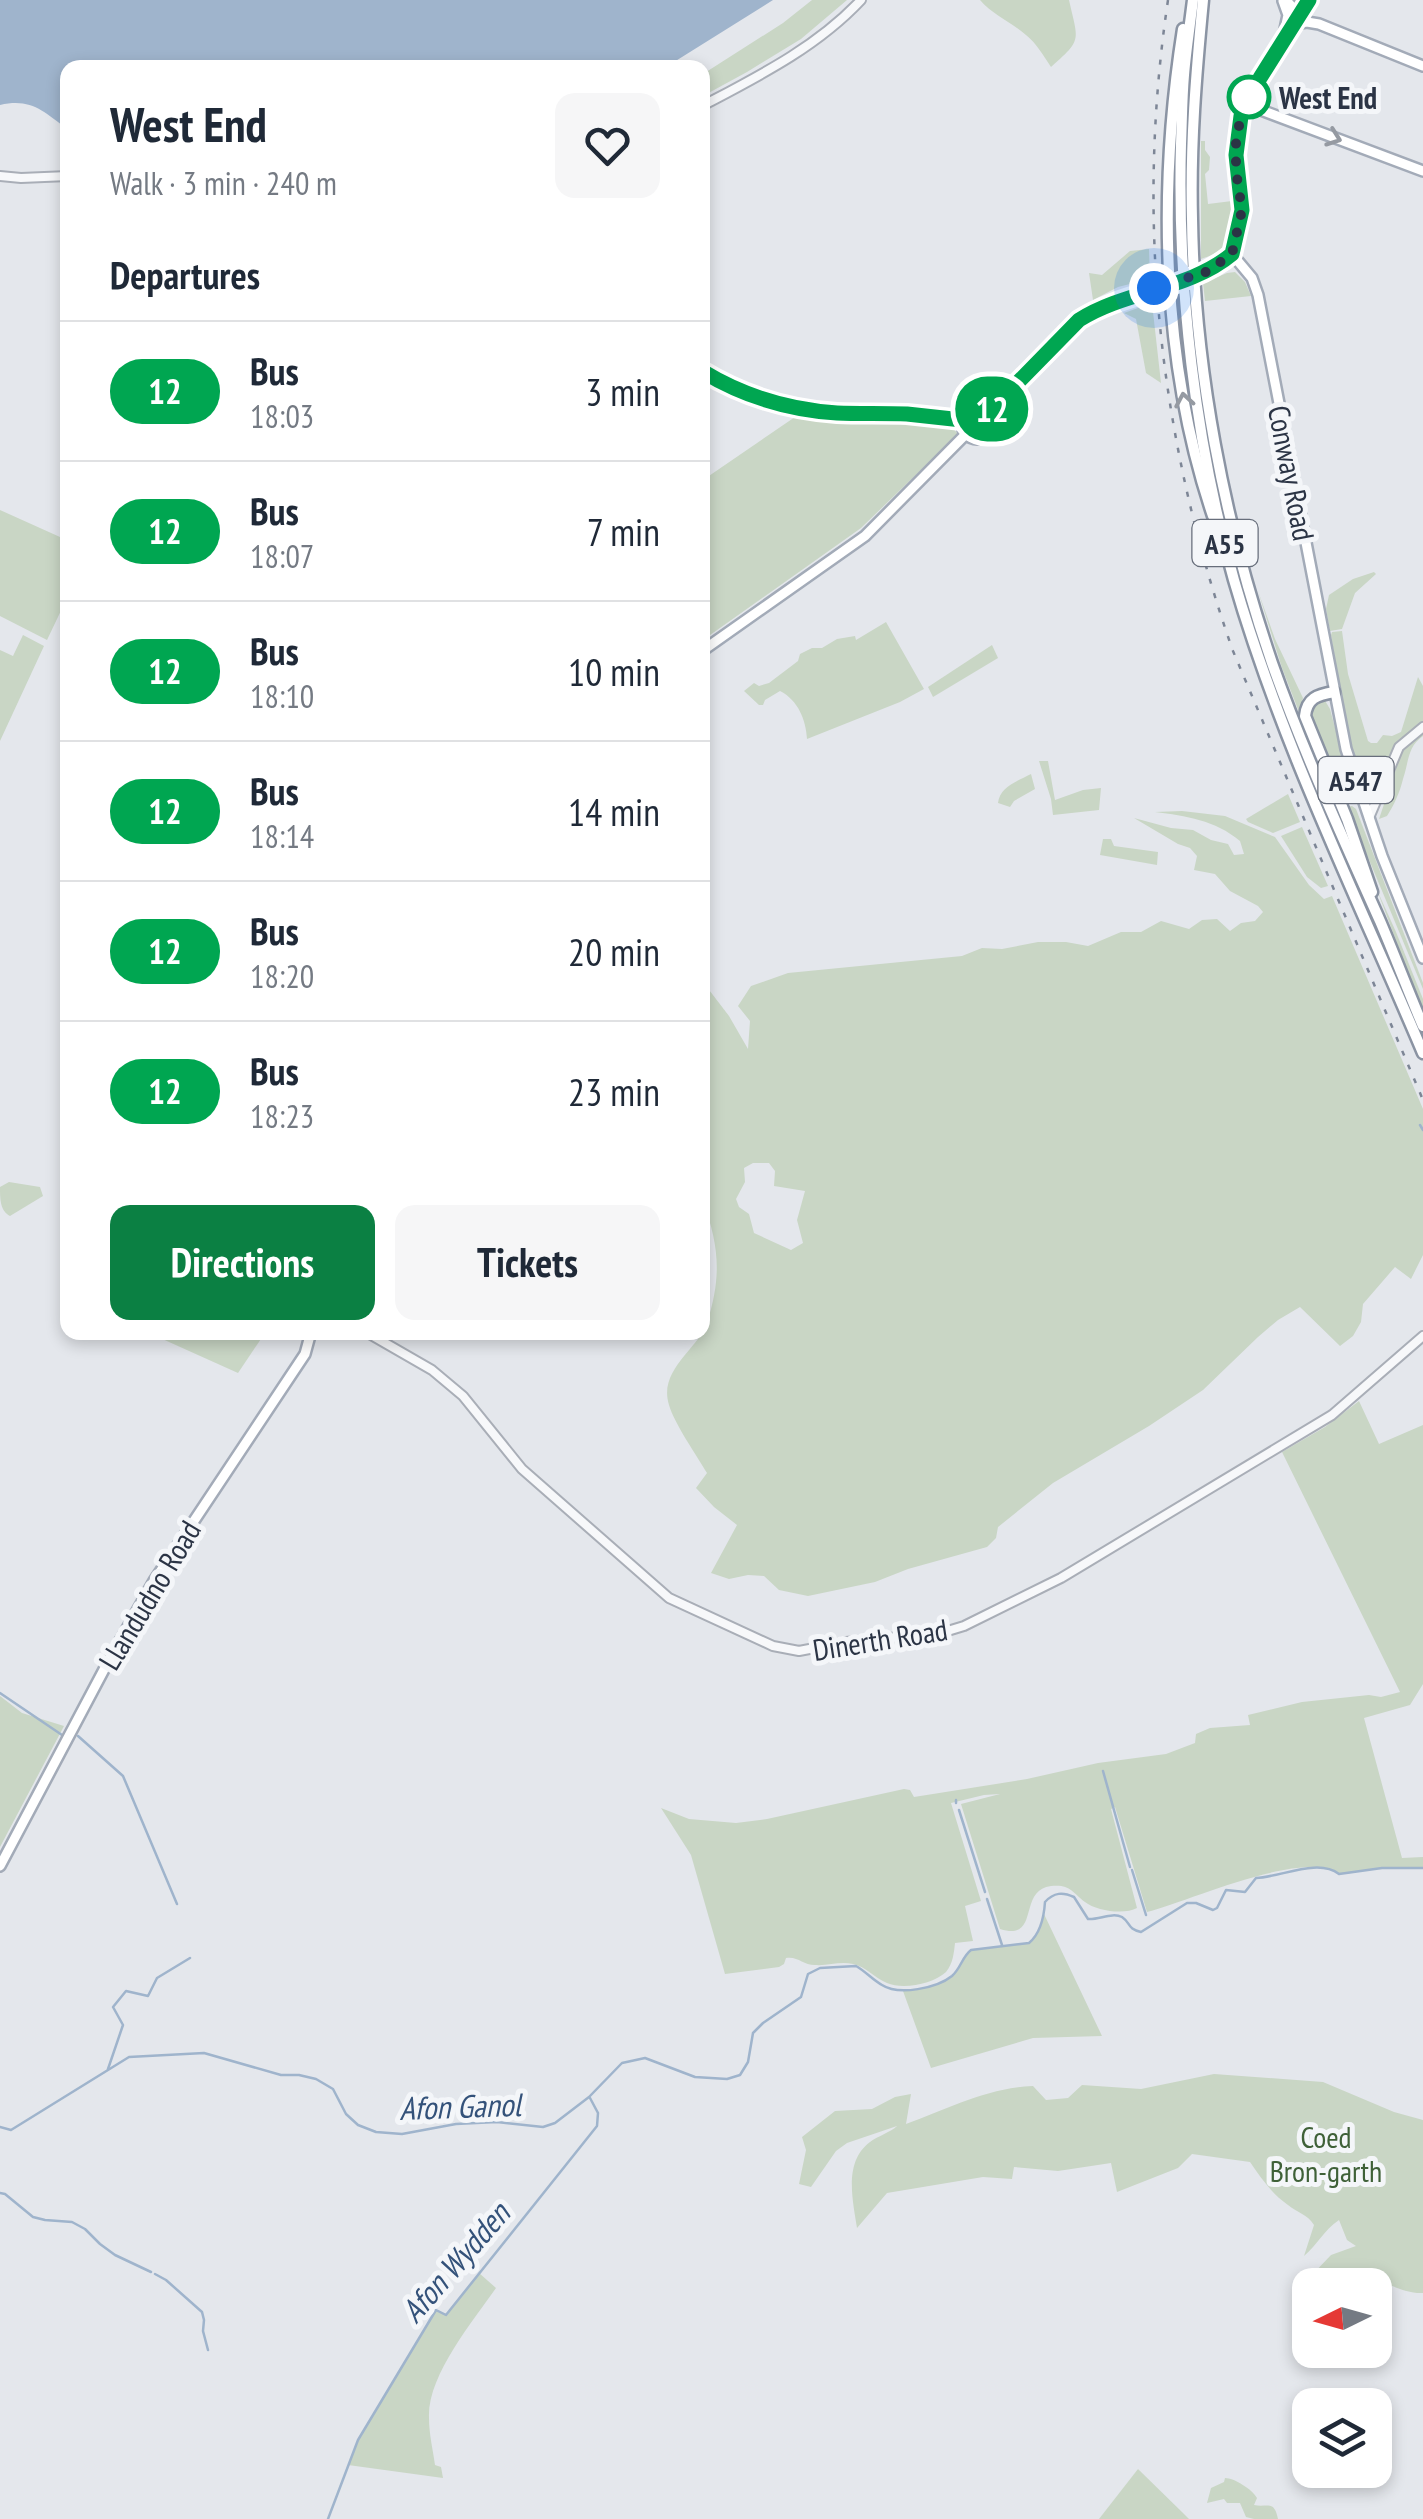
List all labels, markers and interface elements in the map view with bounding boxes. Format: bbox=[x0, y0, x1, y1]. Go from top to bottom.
marker: West End bbox=[1228, 76, 1270, 118]
place label: West End bbox=[1278, 78, 1377, 117]
text: West End bbox=[110, 93, 267, 155]
button: heart bbox=[555, 93, 660, 198]
one-way arrow bbox=[1325, 126, 1342, 147]
text: Walk · 3 min · 240 m bbox=[110, 162, 337, 204]
text: Departures bbox=[110, 250, 260, 299]
your location bbox=[1129, 263, 1179, 313]
text: Bus bbox=[250, 346, 299, 395]
text: 3 min bbox=[585, 367, 660, 416]
text: 12 bbox=[148, 368, 182, 414]
line badge: 12 bbox=[947, 376, 1037, 442]
text: 12 bbox=[975, 386, 1009, 432]
one-way arrow bbox=[1174, 391, 1195, 408]
text: 18:03 bbox=[250, 395, 314, 437]
street label: Conway Road bbox=[1260, 402, 1324, 544]
text: Bus bbox=[250, 486, 299, 535]
text: 7 min bbox=[587, 507, 660, 556]
text: 12 bbox=[148, 508, 182, 554]
road number: A55 bbox=[1192, 520, 1258, 566]
text: 18:07 bbox=[250, 535, 314, 577]
text: Bus bbox=[250, 626, 299, 675]
text: 10 min bbox=[568, 647, 660, 696]
text: 12 bbox=[148, 648, 182, 694]
text: 18:10 bbox=[250, 675, 314, 717]
road number: A547 bbox=[1318, 757, 1394, 803]
text: Bus bbox=[250, 766, 299, 815]
text: 14 min bbox=[568, 787, 660, 836]
text: 12 bbox=[148, 788, 182, 834]
text: 18:14 bbox=[250, 815, 314, 857]
text: Bus bbox=[250, 906, 299, 955]
text: 20 min bbox=[568, 927, 660, 976]
text: 12 bbox=[148, 928, 182, 974]
text: 18:20 bbox=[250, 955, 314, 997]
text: Bus bbox=[250, 1046, 299, 1095]
text: 23 min bbox=[568, 1067, 660, 1116]
text: 12 bbox=[148, 1068, 182, 1114]
text: 18:23 bbox=[250, 1095, 314, 1137]
button: Directions bbox=[110, 1205, 375, 1320]
button: Tickets bbox=[395, 1205, 660, 1320]
street label: Llandudno Road bbox=[89, 1513, 209, 1677]
street label: Dinerth Road bbox=[810, 1609, 950, 1669]
water label: Afon Ganol bbox=[398, 2083, 524, 2129]
park label: Coed Bron-garth bbox=[1270, 2117, 1382, 2190]
water label: Afon Wydden bbox=[391, 2192, 520, 2331]
north arrow bbox=[1292, 2268, 1392, 2368]
map controls bbox=[1292, 2268, 1392, 2488]
button: layers bbox=[1292, 2388, 1392, 2488]

